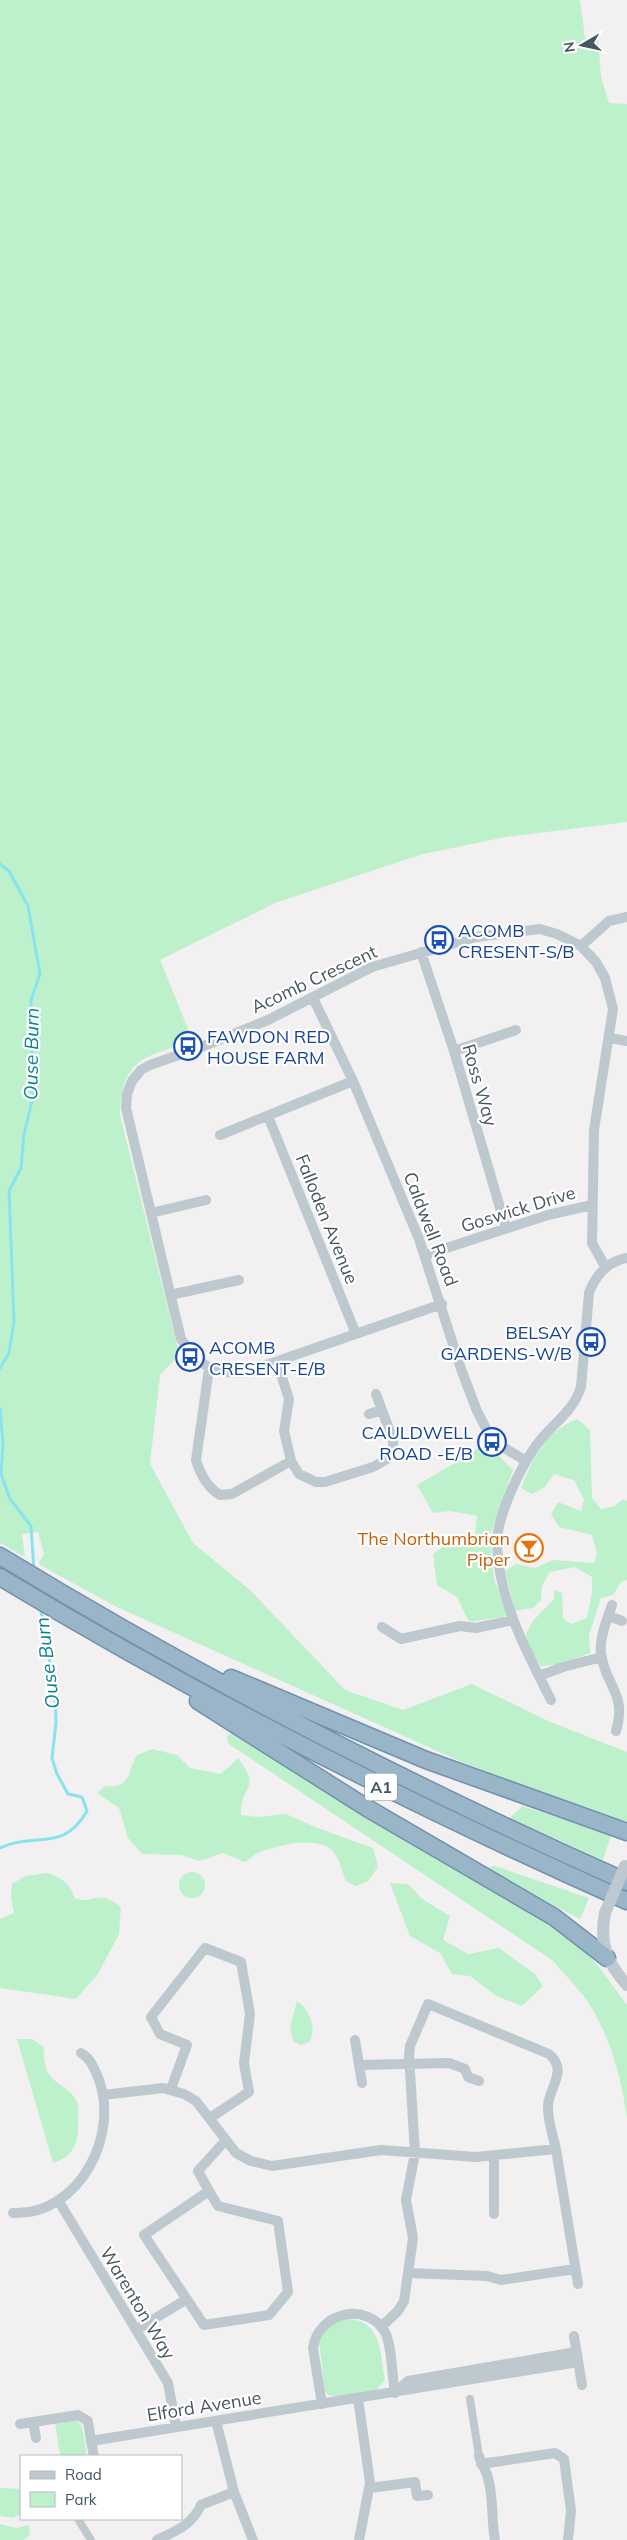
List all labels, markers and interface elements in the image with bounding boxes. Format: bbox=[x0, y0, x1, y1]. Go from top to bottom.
north arrow bbox=[557, 20, 607, 70]
text: N bbox=[559, 40, 579, 54]
place label: ACOMB CRESENT-S/B bbox=[458, 919, 575, 963]
bus stop icon: ACOMB CRESENT-S/B bbox=[424, 925, 454, 955]
street label: Acomb Crescent bbox=[247, 940, 381, 1018]
water label: Ouse Burn bbox=[18, 1008, 44, 1100]
place label: FAWDON RED HOUSE FARM bbox=[207, 1025, 330, 1069]
bus stop icon: FAWDON RED HOUSE FARM bbox=[173, 1031, 203, 1061]
street label: Ross Way bbox=[457, 1041, 503, 1129]
street label: Falloden Avenue bbox=[291, 1151, 363, 1287]
street label: Caldwell Road bbox=[399, 1169, 463, 1289]
street label: Goswick Drive bbox=[458, 1181, 578, 1237]
place label: BELSAY GARDENS-W/B bbox=[441, 1321, 573, 1365]
bus stop icon: BELSAY GARDENS-W/B bbox=[576, 1327, 606, 1357]
place label: ACOMB CRESENT-E/B bbox=[209, 1336, 326, 1380]
bus stop icon: ACOMB CRESENT-E/B bbox=[175, 1342, 205, 1372]
place label: CAULDWELL ROAD -E/B bbox=[362, 1421, 473, 1465]
bus stop icon: CAULDWELL ROAD -E/B bbox=[477, 1427, 507, 1457]
place label: The Northumbrian Piper bbox=[357, 1527, 510, 1571]
bar icon: The Northumbrian Piper bbox=[514, 1533, 544, 1563]
water label: Ouse Burn bbox=[29, 1616, 65, 1710]
road number: A1 bbox=[365, 1774, 397, 1800]
street label: Warenton Way bbox=[95, 2242, 181, 2364]
street label: Elford Avenue bbox=[145, 2386, 263, 2426]
legend bbox=[20, 2455, 182, 2520]
text: Road bbox=[65, 2465, 102, 2484]
text: Park bbox=[65, 2490, 97, 2509]

